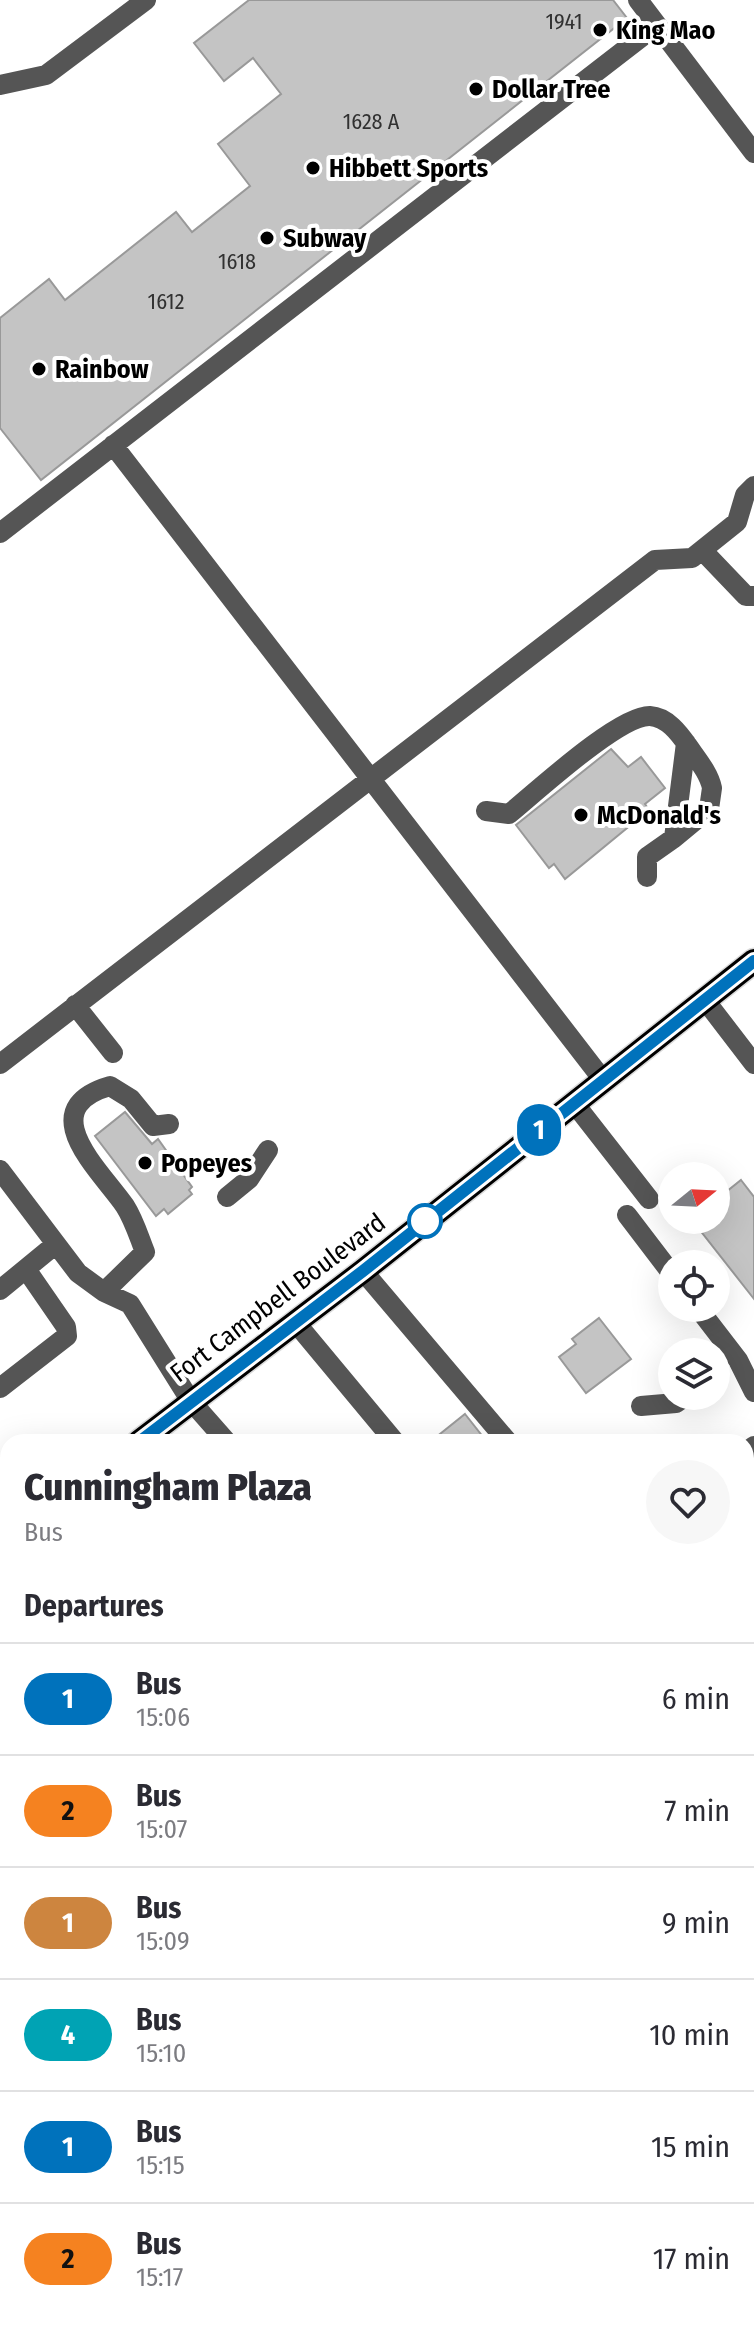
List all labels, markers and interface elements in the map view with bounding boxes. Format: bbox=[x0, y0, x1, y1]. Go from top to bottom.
house number: 1941 bbox=[545, 8, 583, 35]
place label: King Mao bbox=[616, 15, 715, 46]
marker: King Mao bbox=[591, 21, 609, 39]
place label: Dollar Tree bbox=[492, 74, 610, 105]
marker: Dollar Tree bbox=[467, 80, 485, 98]
house number: 1628 A bbox=[343, 108, 400, 135]
place label: Hibbett Sports bbox=[329, 153, 488, 184]
marker: Hibbett Sports bbox=[304, 159, 322, 177]
place label: Subway bbox=[283, 223, 367, 254]
marker: Subway bbox=[258, 229, 276, 247]
house number: 1618 bbox=[218, 248, 256, 275]
house number: 1612 bbox=[148, 288, 184, 315]
place label: Rainbow bbox=[55, 354, 149, 385]
marker: Rainbow bbox=[30, 360, 48, 378]
place label: McDonald's bbox=[597, 800, 721, 831]
marker: McDonald's bbox=[572, 806, 590, 824]
line badge: 1 bbox=[513, 1104, 565, 1156]
text: 1 bbox=[533, 1113, 545, 1146]
place label: Popeyes bbox=[161, 1148, 252, 1179]
marker: Popeyes bbox=[136, 1154, 154, 1172]
north arrow bbox=[658, 1162, 730, 1234]
map controls bbox=[658, 1162, 730, 1410]
unlabelled marker bbox=[408, 1204, 442, 1238]
street label: Fort Campbell Boulevard bbox=[164, 1207, 392, 1389]
button: locate bbox=[658, 1250, 730, 1322]
button: layers bbox=[658, 1338, 730, 1410]
button: heart bbox=[646, 1460, 730, 1544]
text: Cunningham Plaza bbox=[24, 1464, 312, 1510]
text: Bus bbox=[24, 1517, 63, 1548]
text: Departures bbox=[24, 1588, 164, 1624]
text: Bus bbox=[136, 1666, 181, 1702]
text: 6 min bbox=[662, 1681, 730, 1717]
text: 1 bbox=[62, 1682, 74, 1715]
text: 15:06 bbox=[136, 1702, 190, 1733]
text: Bus bbox=[136, 1778, 181, 1814]
text: 7 min bbox=[664, 1793, 730, 1829]
text: 2 bbox=[62, 1794, 74, 1827]
text: 15:07 bbox=[136, 1814, 187, 1845]
text: Bus bbox=[136, 1890, 181, 1926]
text: 9 min bbox=[662, 1905, 730, 1941]
text: 1 bbox=[62, 1906, 74, 1939]
text: 15:09 bbox=[136, 1926, 190, 1957]
text: Bus bbox=[136, 2002, 181, 2038]
text: 10 min bbox=[649, 2017, 730, 2053]
text: 4 bbox=[61, 2018, 75, 2051]
text: 15:10 bbox=[136, 2038, 186, 2069]
text: Bus bbox=[136, 2114, 181, 2150]
text: 15 min bbox=[651, 2129, 730, 2165]
text: 1 bbox=[62, 2130, 74, 2163]
text: 15:15 bbox=[136, 2150, 185, 2181]
text: Bus bbox=[136, 2226, 181, 2262]
text: 17 min bbox=[653, 2241, 730, 2277]
text: 2 bbox=[62, 2242, 74, 2275]
text: 15:17 bbox=[136, 2262, 183, 2293]

